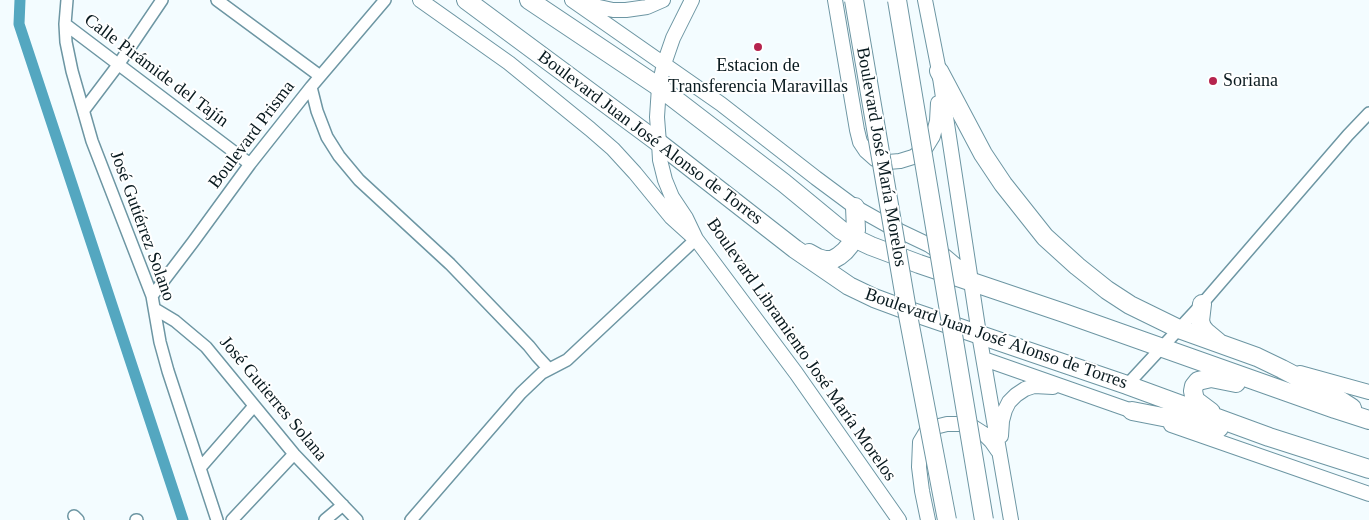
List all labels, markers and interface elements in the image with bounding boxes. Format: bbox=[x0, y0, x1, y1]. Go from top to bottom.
street label: Calle Pirámide del Tajín bbox=[80, 10, 232, 132]
marker: Estacion de Transferencia Maravillas bbox=[752, 41, 764, 53]
street label: Boulevard Juan José Alonso de Torres bbox=[533, 46, 767, 230]
street label: Boulevard José María Morelos bbox=[851, 46, 911, 268]
place label: Estacion de Transferencia Maravillas bbox=[668, 55, 848, 98]
place label: Soriana bbox=[1223, 70, 1278, 92]
marker: Soriana bbox=[1207, 75, 1219, 87]
street label: Boulevard Prisma bbox=[204, 77, 300, 193]
street label: José Gutiérrez Solano bbox=[105, 148, 179, 304]
street label: Boulevard Libramiento José María Morelos bbox=[702, 214, 900, 486]
street label: Boulevard Juan José Alonso de Torres bbox=[862, 284, 1130, 394]
street label: José Gutierres Solana bbox=[215, 332, 331, 466]

